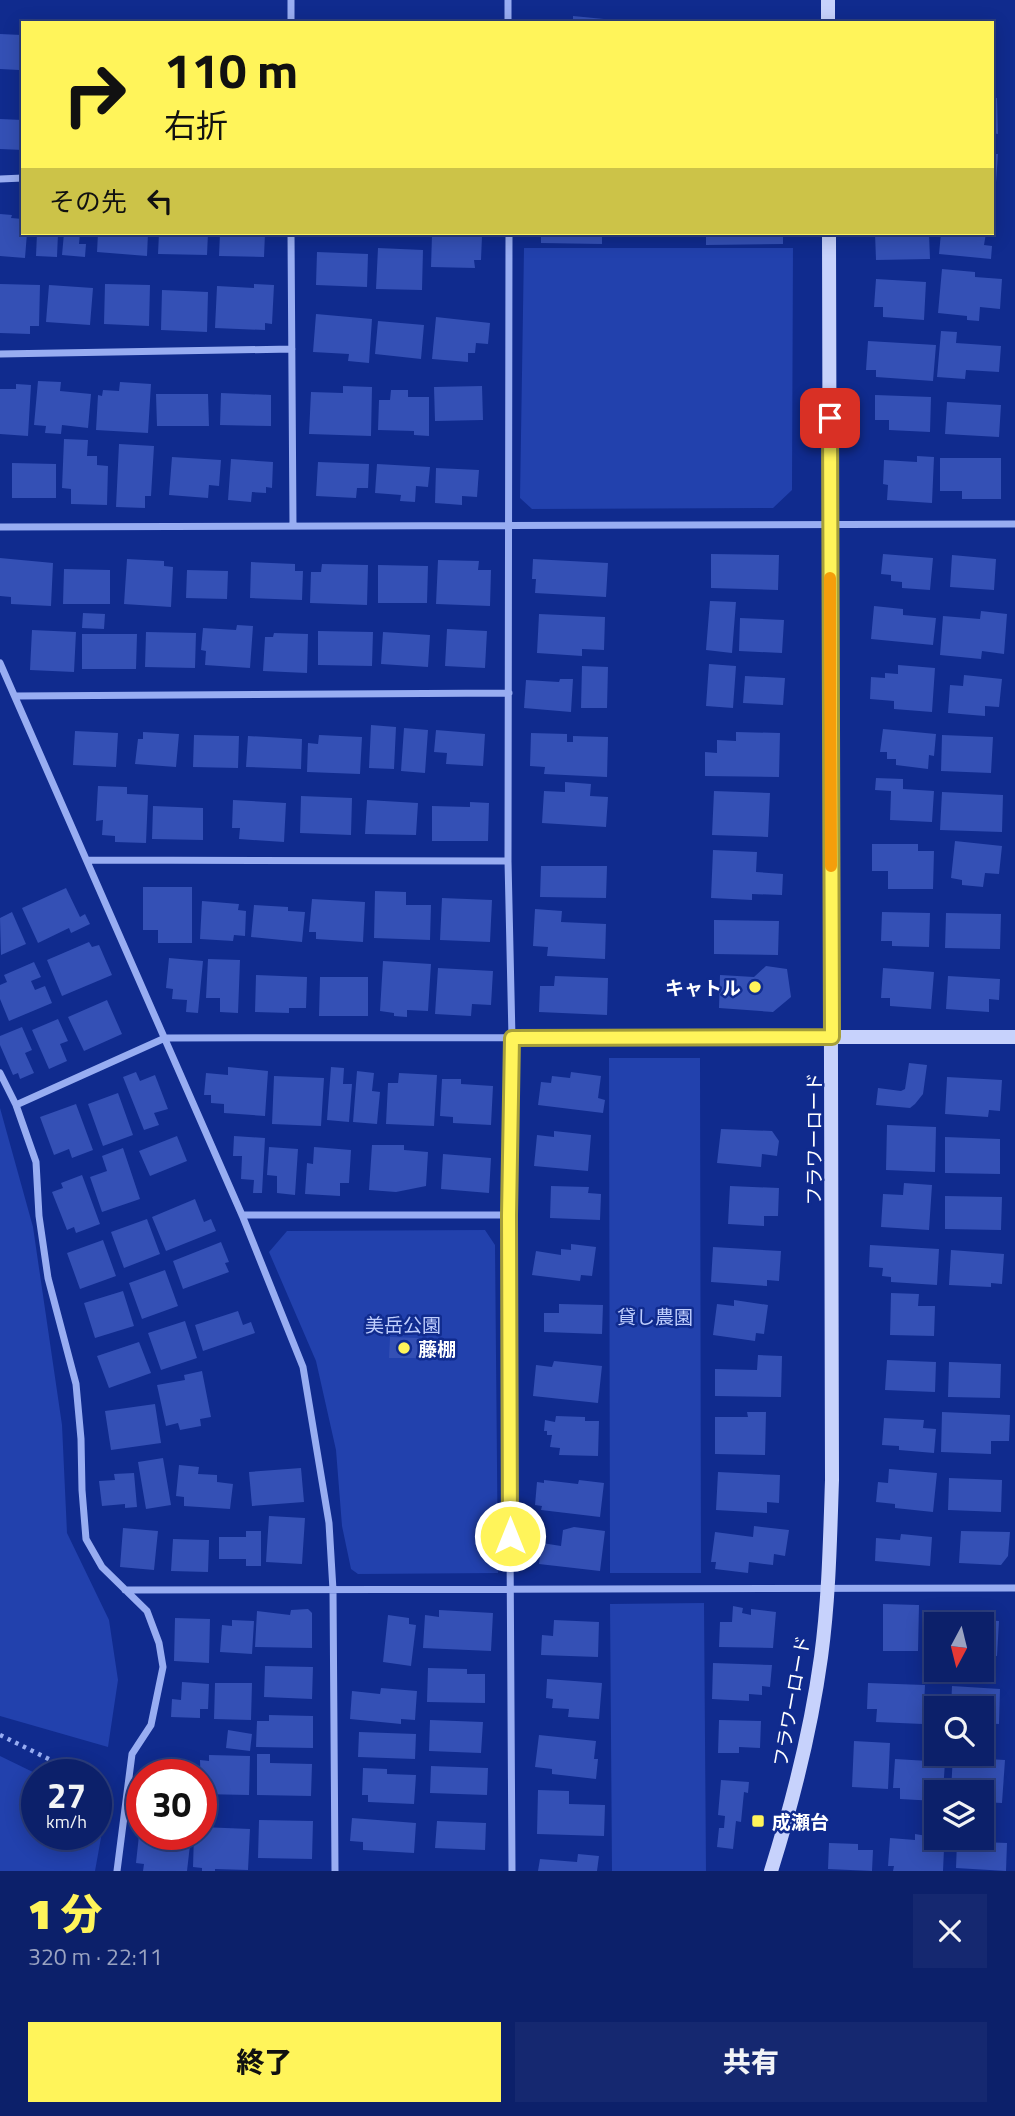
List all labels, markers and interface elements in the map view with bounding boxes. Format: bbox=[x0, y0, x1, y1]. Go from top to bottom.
text: 110 m bbox=[164, 32, 298, 107]
icon: right bbox=[49, 49, 140, 140]
text: 右折 bbox=[164, 101, 228, 149]
text: その先 bbox=[49, 182, 127, 221]
icon: left bbox=[141, 182, 179, 220]
pin bbox=[800, 388, 860, 448]
icon: arrive bbox=[811, 399, 849, 437]
place label: キャトル bbox=[665, 973, 741, 1002]
marker: キャトル bbox=[747, 979, 763, 995]
street label: フラワーロード bbox=[799, 1072, 828, 1206]
park label: 貸し農園 bbox=[617, 1302, 693, 1331]
park label: 美岳公園 bbox=[365, 1310, 441, 1339]
place label: 藤棚 bbox=[418, 1334, 456, 1363]
marker: 藤棚 bbox=[396, 1340, 412, 1356]
position arrow bbox=[473, 1499, 547, 1573]
north arrow bbox=[924, 1612, 994, 1682]
map controls bbox=[924, 1612, 994, 1850]
street label: フラワーロード bbox=[765, 1633, 817, 1769]
button: search bbox=[924, 1696, 994, 1766]
speed limit sign: 30 bbox=[126, 1759, 217, 1850]
text: 27 bbox=[47, 1768, 86, 1822]
button: layers bbox=[924, 1780, 994, 1850]
place label: 成瀬台 bbox=[772, 1807, 829, 1836]
text: km/h bbox=[46, 1808, 87, 1835]
marker: 成瀬台 bbox=[750, 1813, 766, 1829]
text: 1 分 bbox=[28, 1881, 102, 1945]
button: close bbox=[913, 1894, 987, 1968]
text: 320 m · 22:11 bbox=[28, 1939, 163, 1974]
button: 終了 bbox=[28, 2022, 501, 2102]
button: 共有 bbox=[515, 2022, 987, 2102]

